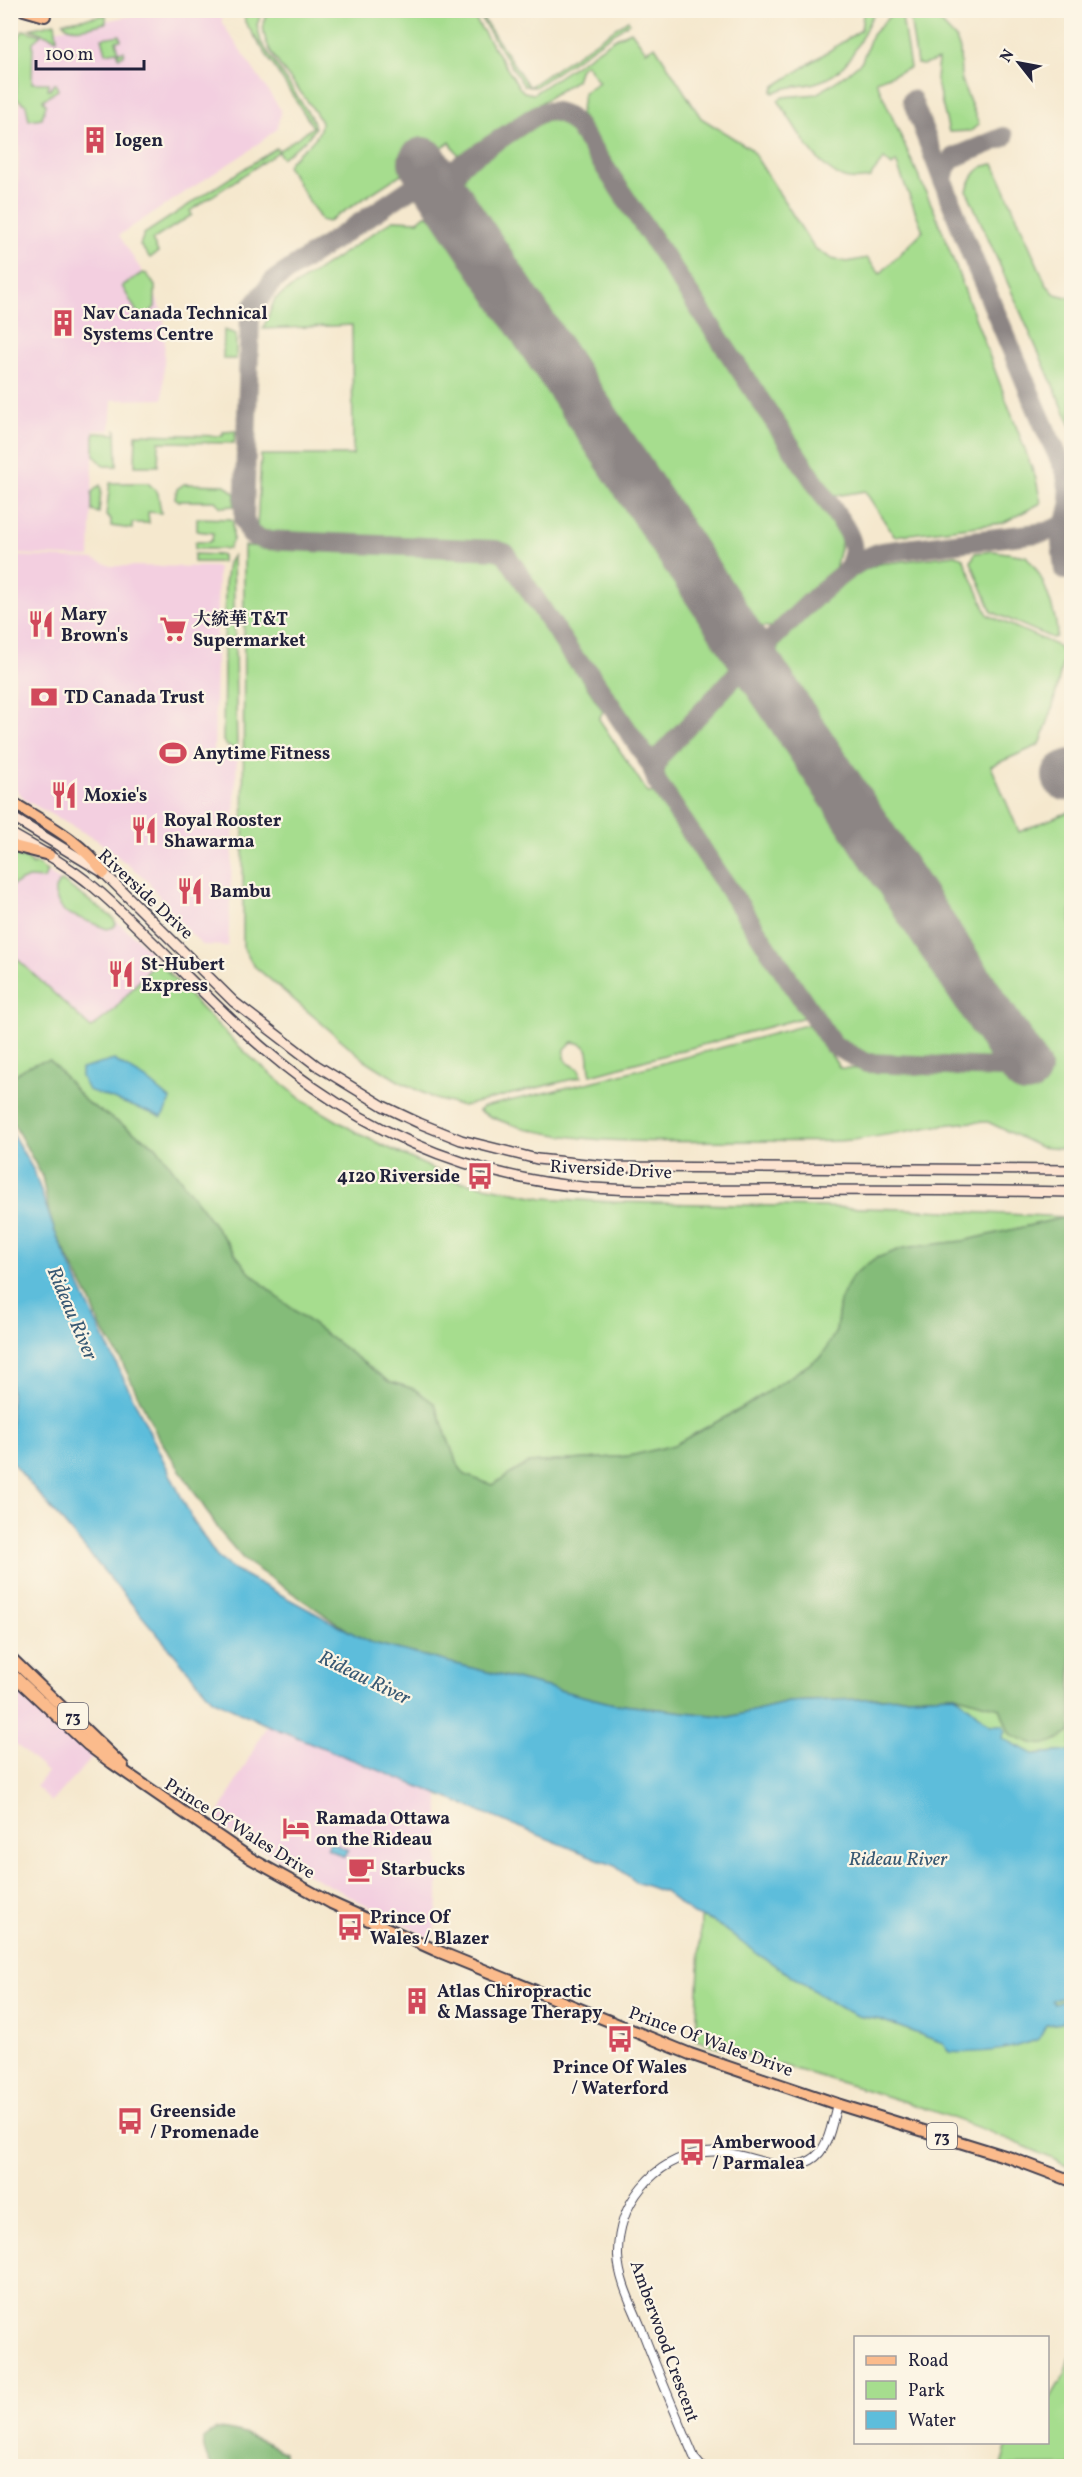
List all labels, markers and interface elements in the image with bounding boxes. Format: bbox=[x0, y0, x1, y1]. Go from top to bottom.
scale bar bbox=[36, 33, 144, 71]
north arrow bbox=[989, 33, 1049, 93]
text: 100 m bbox=[45, 43, 94, 68]
text: N bbox=[995, 45, 1020, 67]
building icon: Iogen bbox=[80, 125, 110, 155]
place label: Iogen bbox=[115, 129, 163, 154]
place label: Nav Canada Technical Systems Centre bbox=[83, 302, 268, 348]
building icon: Nav Canada Technical Systems Centre bbox=[48, 308, 78, 338]
place label: Mary Brown's bbox=[61, 603, 128, 649]
place label: 大統華 T&T Supermarket bbox=[193, 608, 306, 654]
restaurant icon: Mary Brown's bbox=[26, 609, 56, 639]
supermarket icon: 大統華 T&T Supermarket bbox=[158, 614, 188, 644]
bank icon: TD Canada Trust bbox=[29, 682, 59, 712]
place label: TD Canada Trust bbox=[64, 686, 205, 711]
sports icon: Anytime Fitness bbox=[158, 738, 188, 768]
place label: Anytime Fitness bbox=[193, 742, 330, 767]
restaurant icon: Moxie's bbox=[49, 780, 79, 810]
place label: Moxie's bbox=[84, 784, 147, 809]
place label: Royal Rooster Shawarma bbox=[164, 809, 282, 855]
restaurant icon: Royal Rooster Shawarma bbox=[129, 815, 159, 845]
street label: Riverside Drive bbox=[92, 844, 198, 946]
restaurant icon: Bambu bbox=[175, 876, 205, 906]
place label: Bambu bbox=[210, 880, 271, 905]
place label: St-Hubert Express bbox=[141, 953, 225, 999]
restaurant icon: St-Hubert Express bbox=[106, 959, 136, 989]
street label: Riverside Drive bbox=[549, 1155, 673, 1186]
bus stop icon: 4120 Riverside bbox=[465, 1161, 495, 1191]
place label: 4120 Riverside bbox=[337, 1165, 460, 1190]
water label: Rideau River bbox=[39, 1263, 104, 1365]
water label: Rideau River bbox=[313, 1644, 415, 1713]
road number: 73 bbox=[58, 1703, 88, 1729]
street label: Prince Of Wales Drive bbox=[159, 1773, 319, 1886]
place label: Ramada Ottawa on the Rideau bbox=[316, 1807, 450, 1853]
hotel icon: Ramada Ottawa on the Rideau bbox=[281, 1813, 311, 1843]
water label: Rideau River bbox=[848, 1846, 948, 1874]
cafe icon: Starbucks bbox=[346, 1854, 376, 1884]
place label: Starbucks bbox=[381, 1858, 465, 1883]
place label: Prince Of Wales / Blazer bbox=[370, 1906, 489, 1952]
bus stop icon: Prince Of Wales / Blazer bbox=[335, 1912, 365, 1942]
place label: Atlas Chiropractic & Massage Therapy bbox=[437, 1980, 602, 2026]
building icon: Atlas Chiropractic & Massage Therapy bbox=[402, 1986, 432, 2016]
street label: Prince Of Wales Drive bbox=[625, 2001, 796, 2084]
bus stop icon: Prince Of Wales / Waterford bbox=[605, 2024, 635, 2054]
place label: Prince Of Wales / Waterford bbox=[553, 2056, 687, 2102]
place label: Greenside / Promenade bbox=[150, 2100, 259, 2146]
bus stop icon: Greenside / Promenade bbox=[115, 2106, 145, 2136]
road number: 73 bbox=[927, 2123, 957, 2149]
place label: Amberwood / Parmalea bbox=[712, 2131, 816, 2177]
bus stop icon: Amberwood / Parmalea bbox=[677, 2137, 707, 2167]
street label: Amberwood Crescent bbox=[623, 2257, 704, 2426]
legend bbox=[854, 2336, 1049, 2444]
text: Road bbox=[908, 2349, 949, 2374]
text: Park bbox=[908, 2379, 945, 2404]
text: Water bbox=[908, 2409, 956, 2434]

